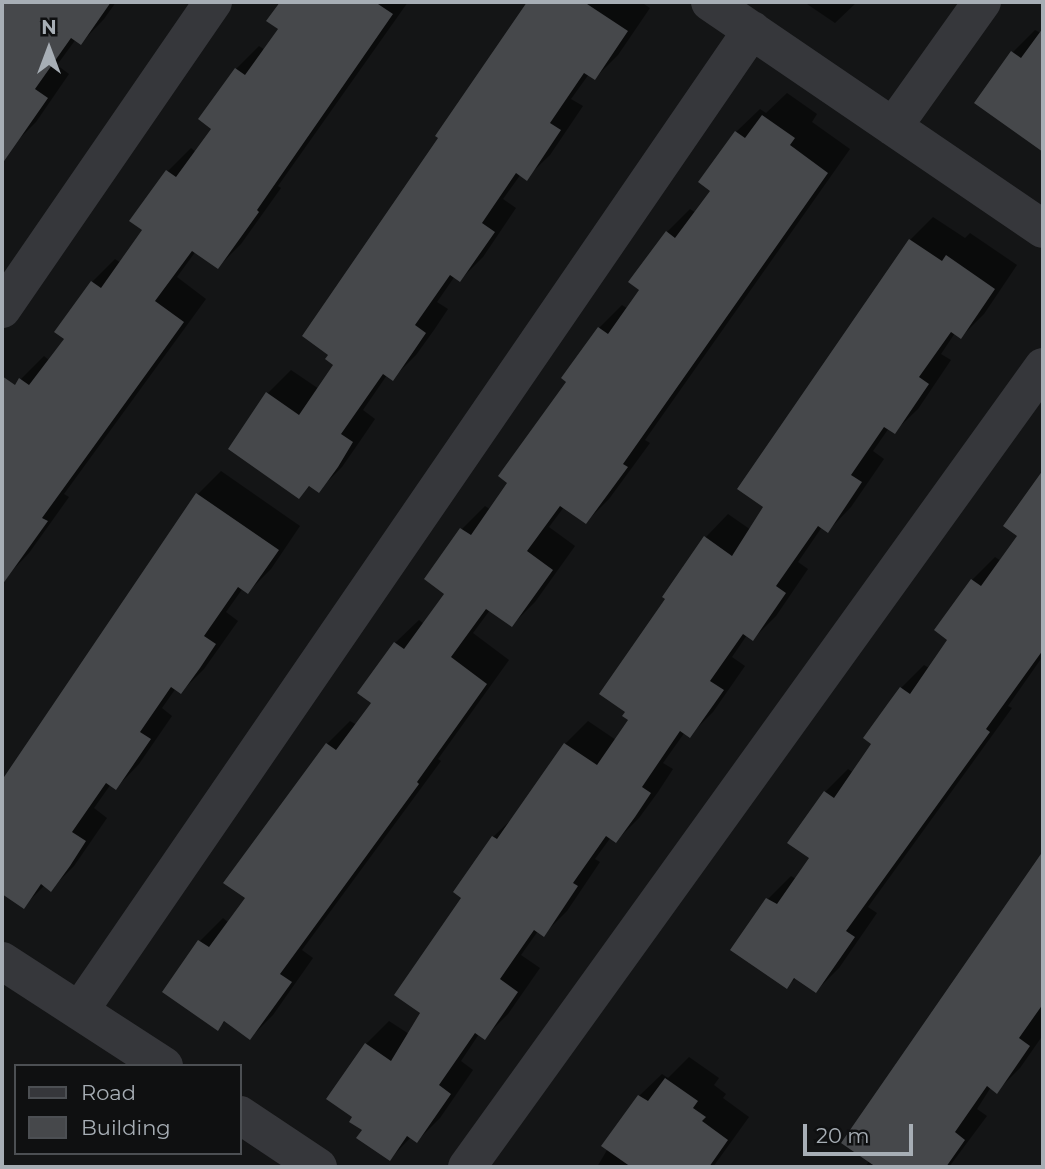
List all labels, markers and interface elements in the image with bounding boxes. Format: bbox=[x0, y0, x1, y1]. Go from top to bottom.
north arrow bbox=[14, 14, 84, 84]
text: N bbox=[41, 16, 57, 39]
legend bbox=[14, 1064, 242, 1155]
text: Road bbox=[81, 1080, 136, 1105]
scale bar bbox=[807, 1110, 917, 1154]
text: Building bbox=[81, 1115, 171, 1140]
text: 20 m bbox=[816, 1123, 870, 1148]

